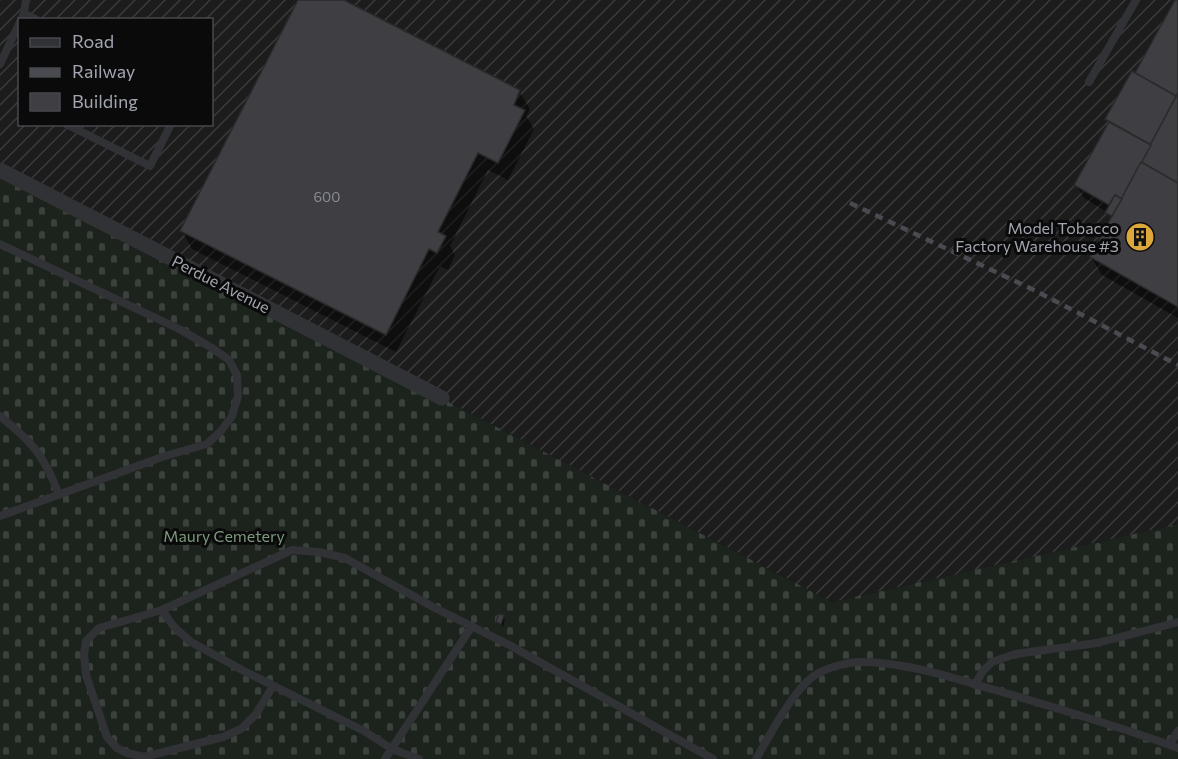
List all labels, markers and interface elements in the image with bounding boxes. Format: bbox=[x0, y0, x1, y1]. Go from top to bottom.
legend bbox=[18, 18, 213, 126]
text: Road bbox=[72, 30, 114, 52]
text: Railway bbox=[72, 60, 135, 82]
text: Building bbox=[72, 90, 138, 112]
house number: 600 bbox=[314, 188, 340, 205]
place label: Model Tobacco Factory Warehouse #3 bbox=[955, 218, 1119, 255]
building icon: Model Tobacco Factory Warehouse #3 bbox=[1124, 221, 1156, 253]
street label: Perdue Avenue bbox=[169, 251, 273, 316]
park label: Maury Cemetery bbox=[163, 526, 285, 545]

